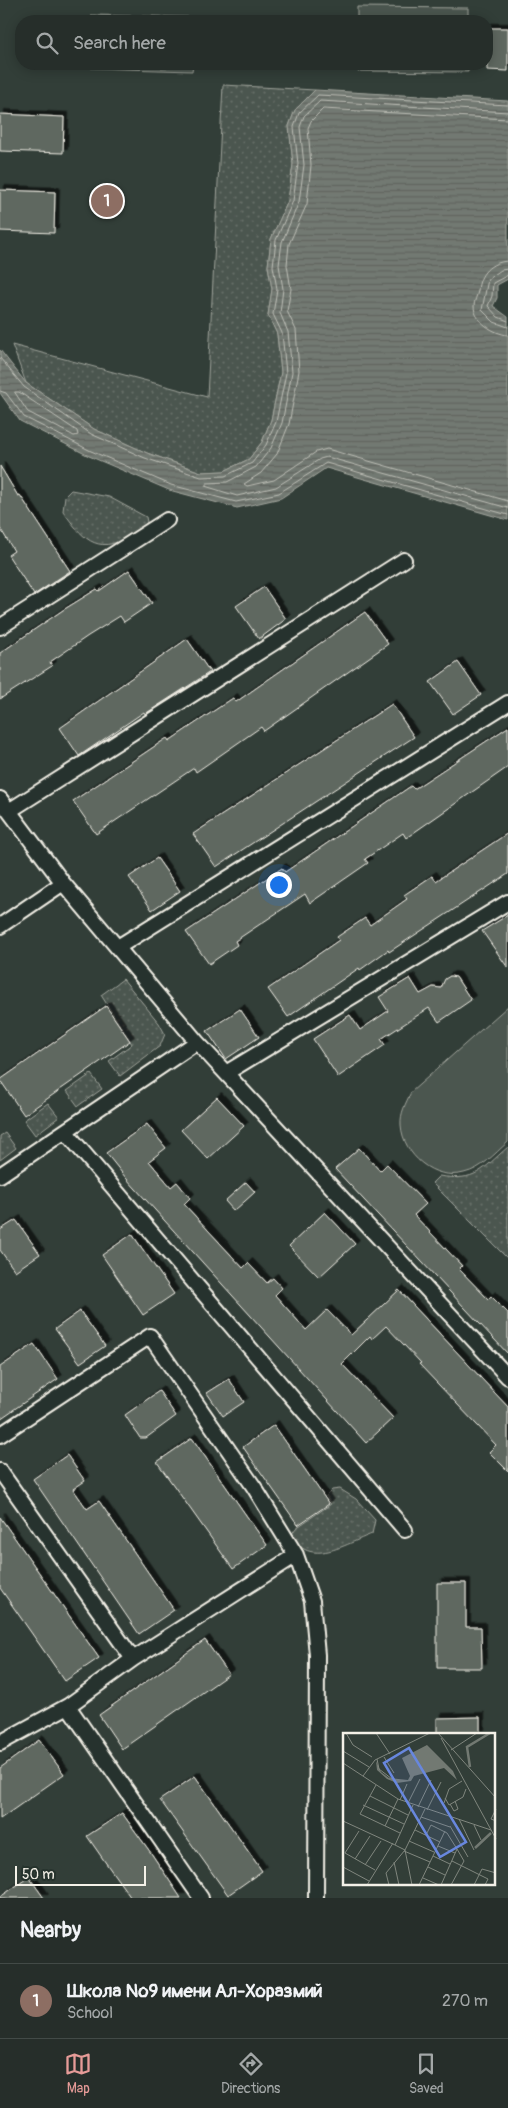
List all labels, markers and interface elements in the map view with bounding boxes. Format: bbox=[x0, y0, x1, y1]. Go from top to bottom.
search box bbox=[15, 15, 493, 70]
icon: search bbox=[33, 29, 61, 57]
text: Search here bbox=[73, 31, 166, 55]
pin: 1 bbox=[91, 182, 123, 220]
your location bbox=[266, 872, 292, 898]
inset map bbox=[343, 1733, 496, 1886]
scale bar bbox=[15, 1863, 146, 1886]
text: 50 m bbox=[22, 1866, 55, 1883]
text: Nearby bbox=[20, 1917, 81, 1944]
text: Школа №9 имени Ал-Хоразмий bbox=[67, 1979, 323, 2003]
text: 1 bbox=[33, 1991, 39, 2011]
text: 270 m bbox=[442, 1991, 488, 2011]
text: School bbox=[67, 2003, 113, 2023]
tab: Map bbox=[64, 2050, 92, 2097]
tab: Directions bbox=[221, 2050, 280, 2097]
tab: Saved bbox=[409, 2050, 444, 2097]

